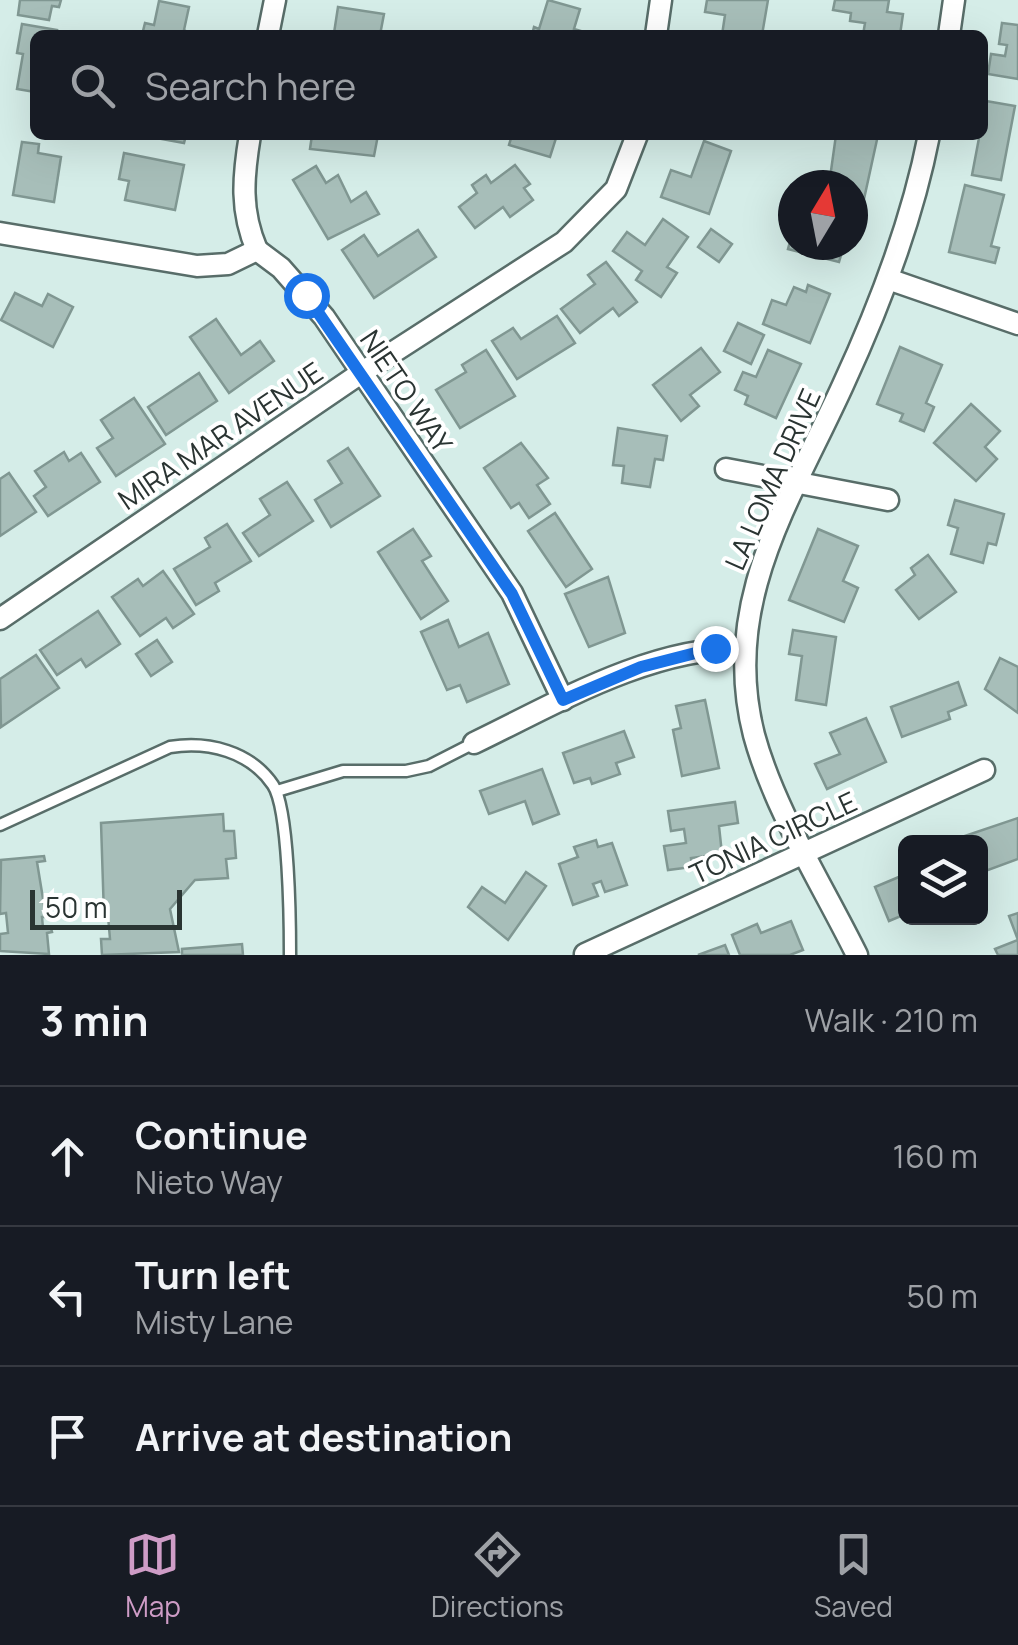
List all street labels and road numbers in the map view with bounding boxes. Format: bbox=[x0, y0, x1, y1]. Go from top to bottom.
street label: NIETO WAY bbox=[352, 322, 462, 460]
street label: MIRA MAR AVENUE bbox=[110, 352, 330, 518]
street label: LA LOMA DRIVE bbox=[715, 382, 829, 576]
street label: TONIA CIRCLE bbox=[683, 782, 863, 892]

